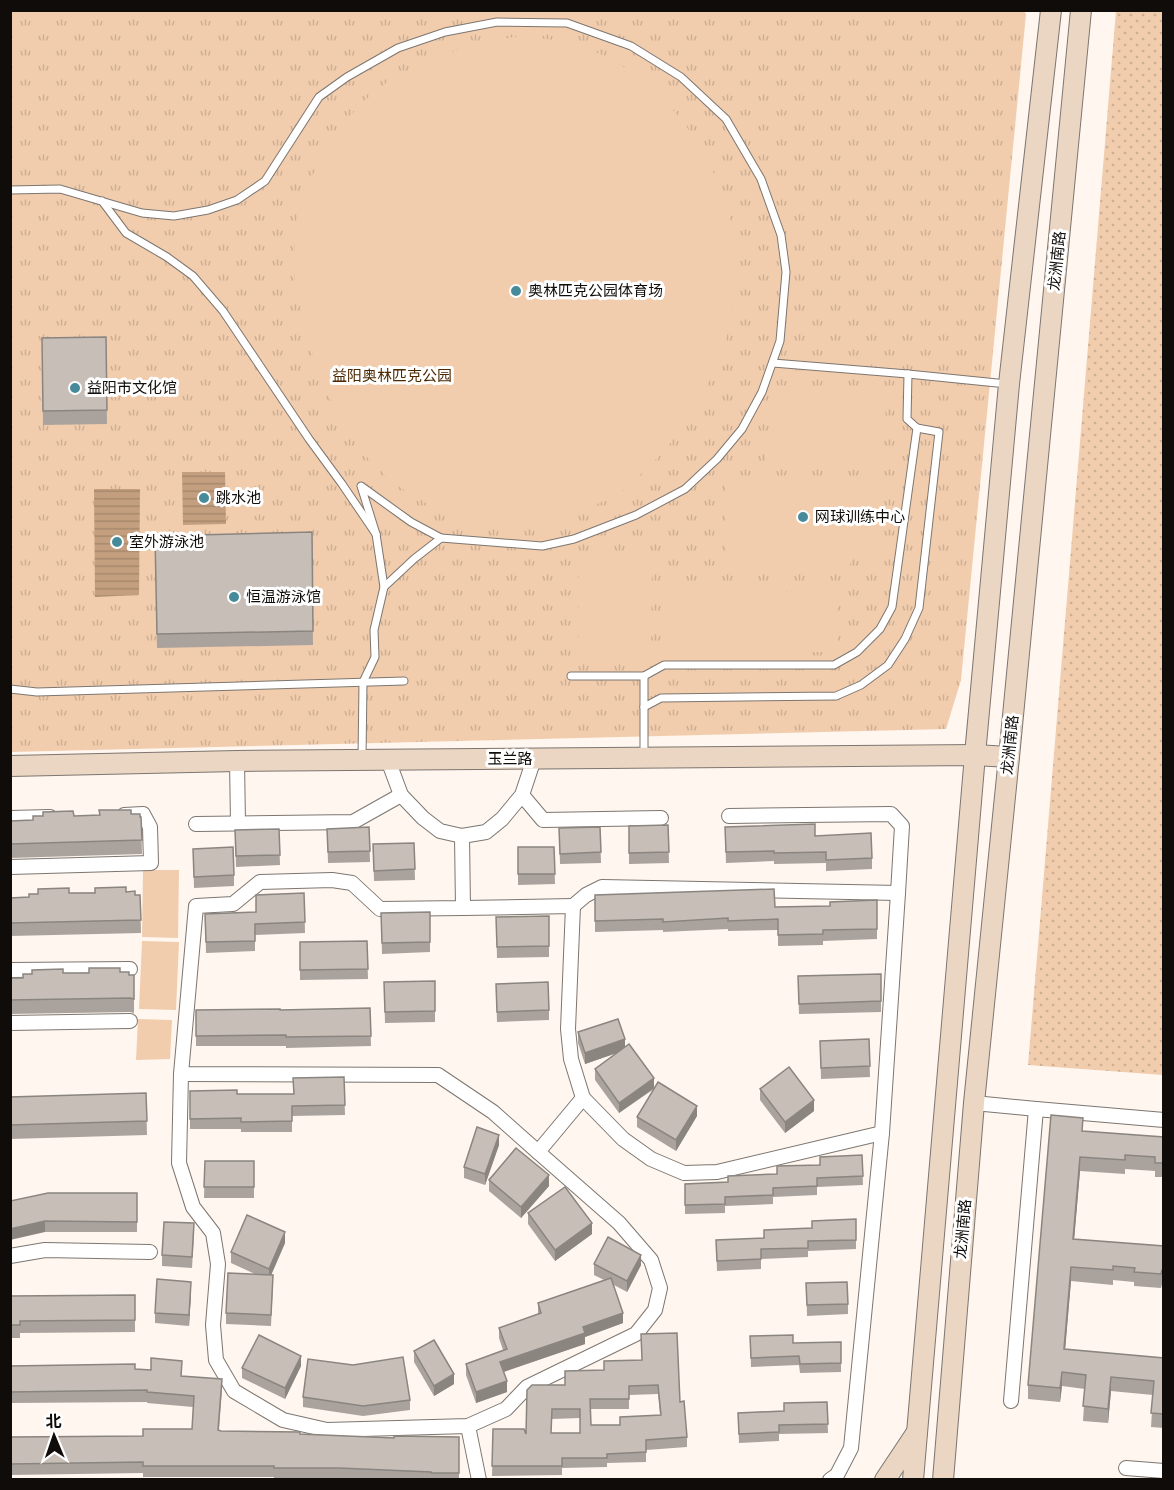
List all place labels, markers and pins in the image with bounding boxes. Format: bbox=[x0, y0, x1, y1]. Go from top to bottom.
place label: 奥林匹克公园体育场 bbox=[528, 281, 663, 300]
marker: 奥林匹克公园体育场 bbox=[509, 284, 523, 298]
place label: 益阳市文化馆 bbox=[87, 378, 177, 397]
marker: 益阳市文化馆 bbox=[68, 381, 82, 395]
place label: 跳水池 bbox=[216, 488, 261, 507]
marker: 跳水池 bbox=[197, 491, 211, 505]
place label: 网球训练中心 bbox=[815, 507, 905, 526]
marker: 网球训练中心 bbox=[796, 510, 810, 524]
place label: 室外游泳池 bbox=[129, 532, 204, 551]
marker: 室外游泳池 bbox=[110, 535, 124, 549]
place label: 恒温游泳馆 bbox=[246, 587, 321, 606]
marker: 恒温游泳馆 bbox=[227, 590, 241, 604]

